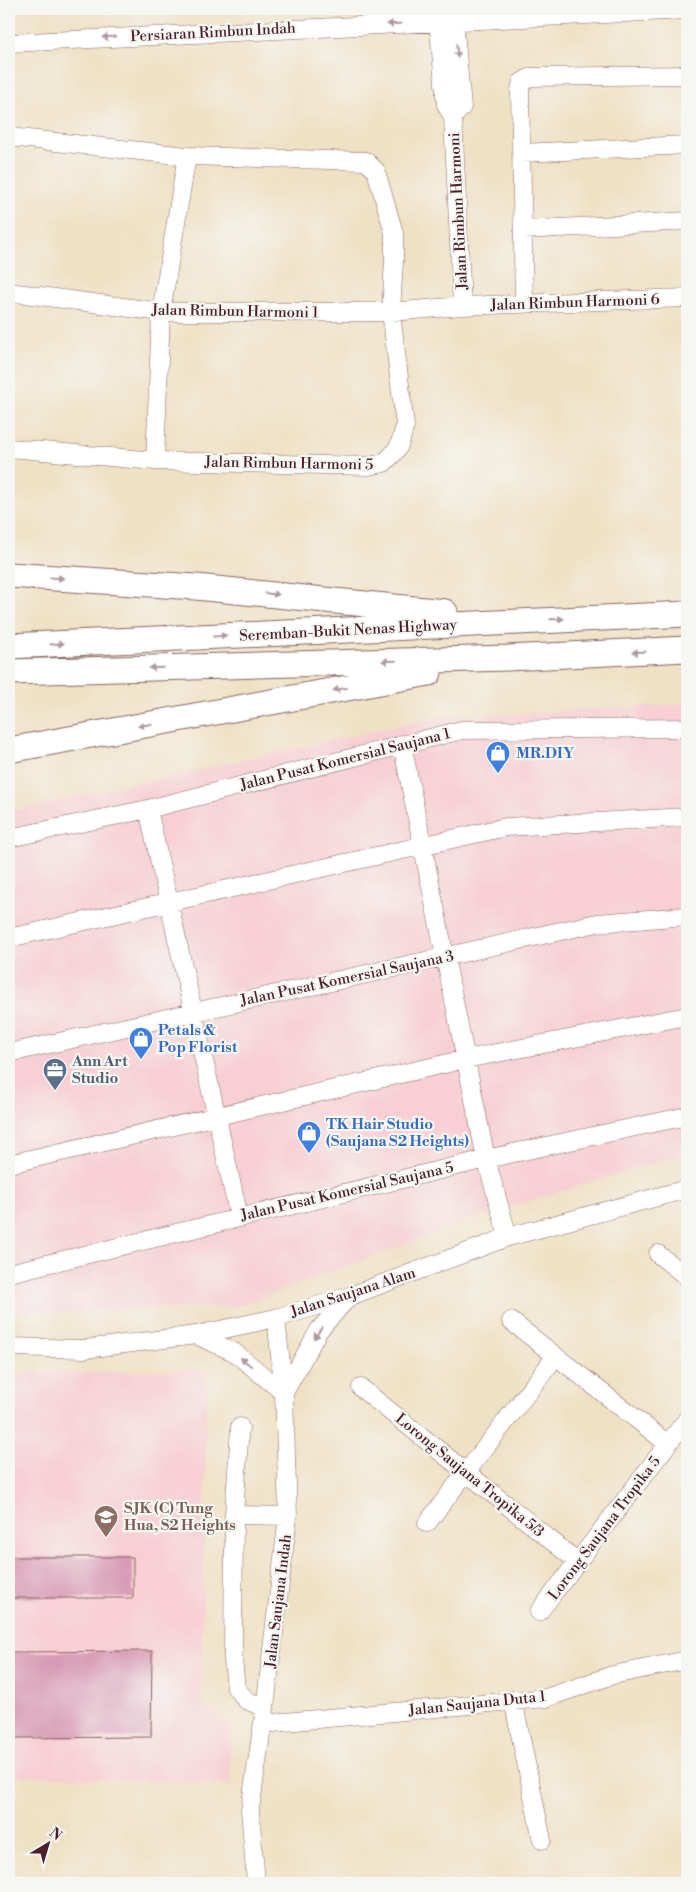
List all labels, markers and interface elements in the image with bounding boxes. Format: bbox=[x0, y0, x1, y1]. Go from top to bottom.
street label: Persiaran Rimbun Indah bbox=[130, 19, 296, 46]
one-way arrow bbox=[386, 21, 402, 29]
one-way arrow bbox=[101, 34, 117, 42]
one-way arrow bbox=[453, 43, 461, 59]
street label: Jalan Rimbun Harmoni bbox=[445, 132, 472, 291]
street label: Jalan Rimbun Harmoni 6 bbox=[489, 290, 660, 315]
street label: Jalan Rimbun Harmoni 1 bbox=[150, 301, 319, 322]
street label: Jalan Rimbun Harmoni 5 bbox=[203, 453, 374, 474]
one-way arrow bbox=[50, 574, 66, 582]
one-way arrow bbox=[264, 591, 280, 599]
street label: Seremban-Bukit Nenas Highway bbox=[239, 615, 458, 646]
one-way arrow bbox=[549, 615, 565, 623]
one-way arrow bbox=[212, 632, 228, 640]
one-way arrow bbox=[50, 640, 66, 648]
one-way arrow bbox=[630, 648, 646, 656]
one-way arrow bbox=[380, 658, 396, 666]
one-way arrow bbox=[148, 664, 164, 672]
one-way arrow bbox=[331, 686, 347, 694]
one-way arrow bbox=[137, 722, 153, 730]
street label: Jalan Pusat Komersial Saujana 1 bbox=[237, 724, 453, 795]
shop icon: MR.DIY bbox=[485, 740, 511, 774]
place label: MR.DIY bbox=[516, 744, 575, 763]
street label: Jalan Pusat Komersial Saujana 3 bbox=[238, 947, 456, 1011]
place label: Petals & Pop Florist bbox=[158, 1021, 238, 1057]
shop icon: Petals & Pop Florist bbox=[128, 1026, 154, 1060]
place label: Ann Art Studio bbox=[71, 1052, 128, 1088]
office icon: Ann Art Studio bbox=[42, 1057, 68, 1091]
place label: TK Hair Studio (Saujana S2 Heights) bbox=[326, 1115, 469, 1151]
shop icon: TK Hair Studio (Saujana S2 Heights) bbox=[296, 1120, 322, 1154]
street label: Jalan Pusat Komersial Saujana 5 bbox=[238, 1158, 455, 1225]
street label: Jalan Saujana Alam bbox=[287, 1263, 418, 1322]
one-way arrow bbox=[313, 1326, 323, 1340]
one-way arrow bbox=[240, 1357, 252, 1368]
street label: Lorong Saujana Tropika 5/3 bbox=[391, 1409, 548, 1541]
street label: Lorong Saujana Tropika 5 bbox=[544, 1453, 665, 1604]
place label: SJK (C) Tung Hua, S2 Heights bbox=[124, 1499, 236, 1535]
school or university icon: SJK (C) Tung Hua, S2 Heights bbox=[93, 1504, 119, 1538]
street label: Jalan Saujana Indah bbox=[261, 1533, 296, 1670]
street label: Jalan Saujana Duta 1 bbox=[407, 1687, 547, 1720]
north arrow bbox=[22, 1820, 72, 1870]
text: N bbox=[45, 1824, 65, 1845]

